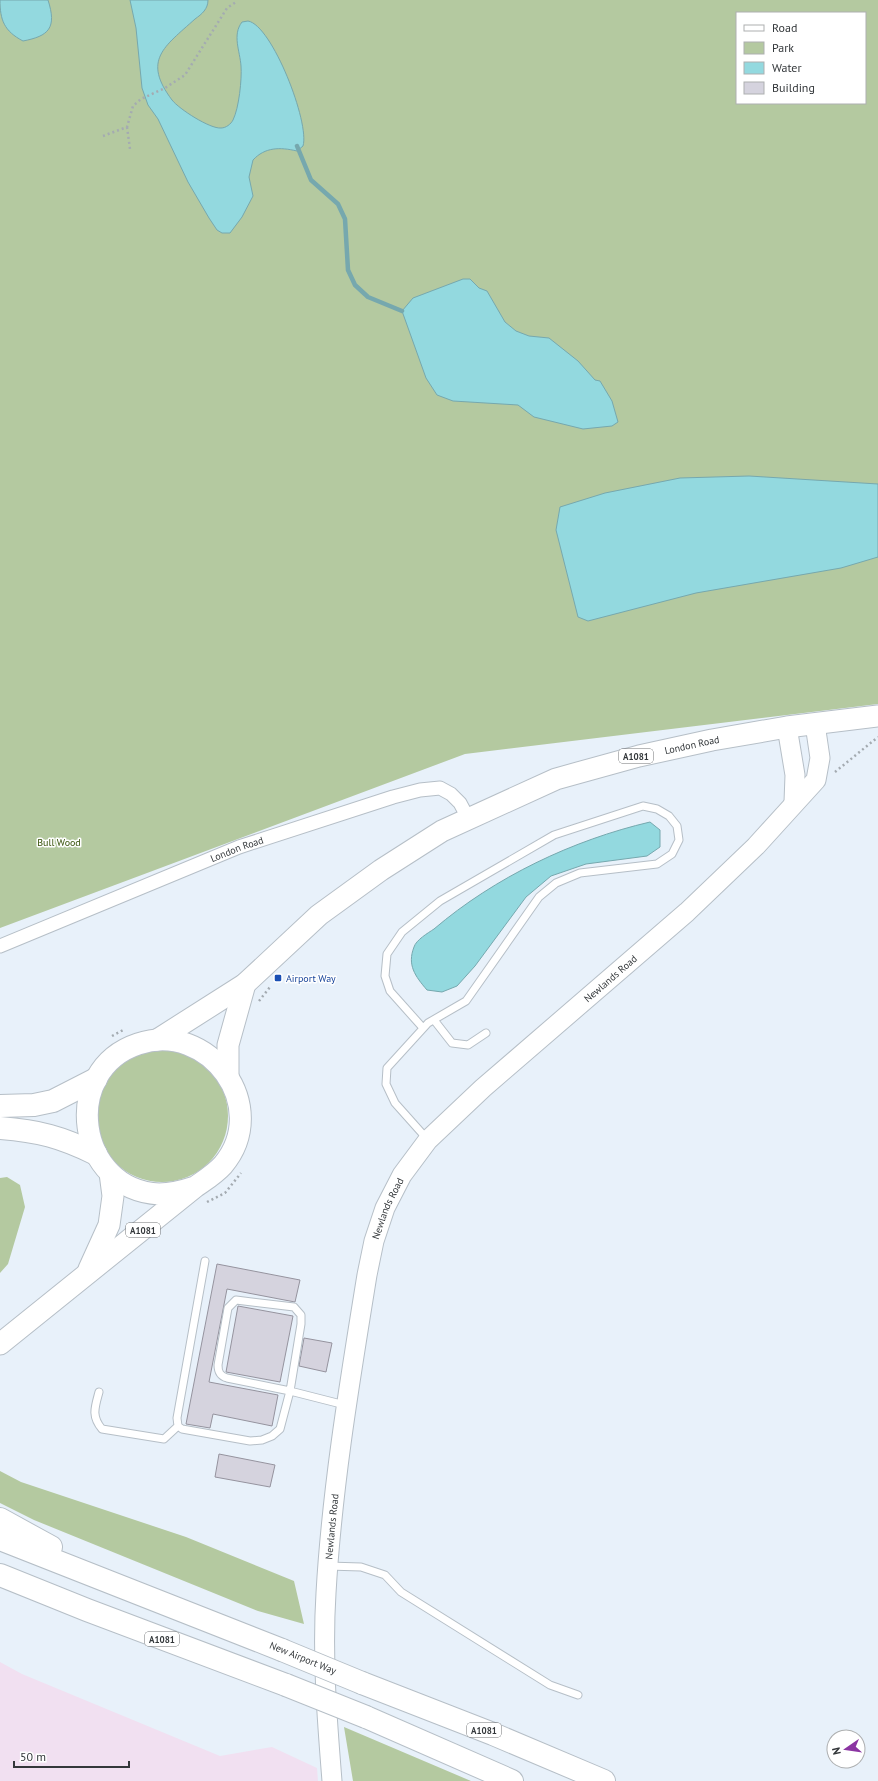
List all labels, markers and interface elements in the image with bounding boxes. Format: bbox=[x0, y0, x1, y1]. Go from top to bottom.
legend bbox=[736, 12, 866, 104]
text: Road bbox=[772, 20, 797, 35]
text: Park bbox=[772, 40, 794, 55]
text: Water bbox=[772, 60, 802, 75]
text: Building bbox=[772, 80, 815, 95]
street label: London Road bbox=[663, 732, 720, 757]
road number: A1081 bbox=[619, 749, 653, 763]
street label: London Road bbox=[208, 833, 265, 865]
park label: Bull Wood bbox=[37, 836, 81, 849]
street label: Newlands Road bbox=[581, 952, 639, 1005]
place label: Airport Way bbox=[286, 972, 336, 985]
marker: Airport Way bbox=[273, 973, 283, 983]
street label: Newlands Road bbox=[369, 1175, 406, 1241]
road number: A1081 bbox=[126, 1223, 160, 1237]
street label: Newlands Road bbox=[322, 1493, 341, 1560]
road number: A1081 bbox=[145, 1632, 179, 1646]
street label: New Airport Way bbox=[268, 1639, 339, 1677]
road number: A1081 bbox=[467, 1723, 501, 1737]
north arrow bbox=[826, 1729, 866, 1769]
scale bar bbox=[14, 1743, 129, 1769]
text: N bbox=[829, 1746, 844, 1756]
text: 50 m bbox=[20, 1749, 46, 1764]

